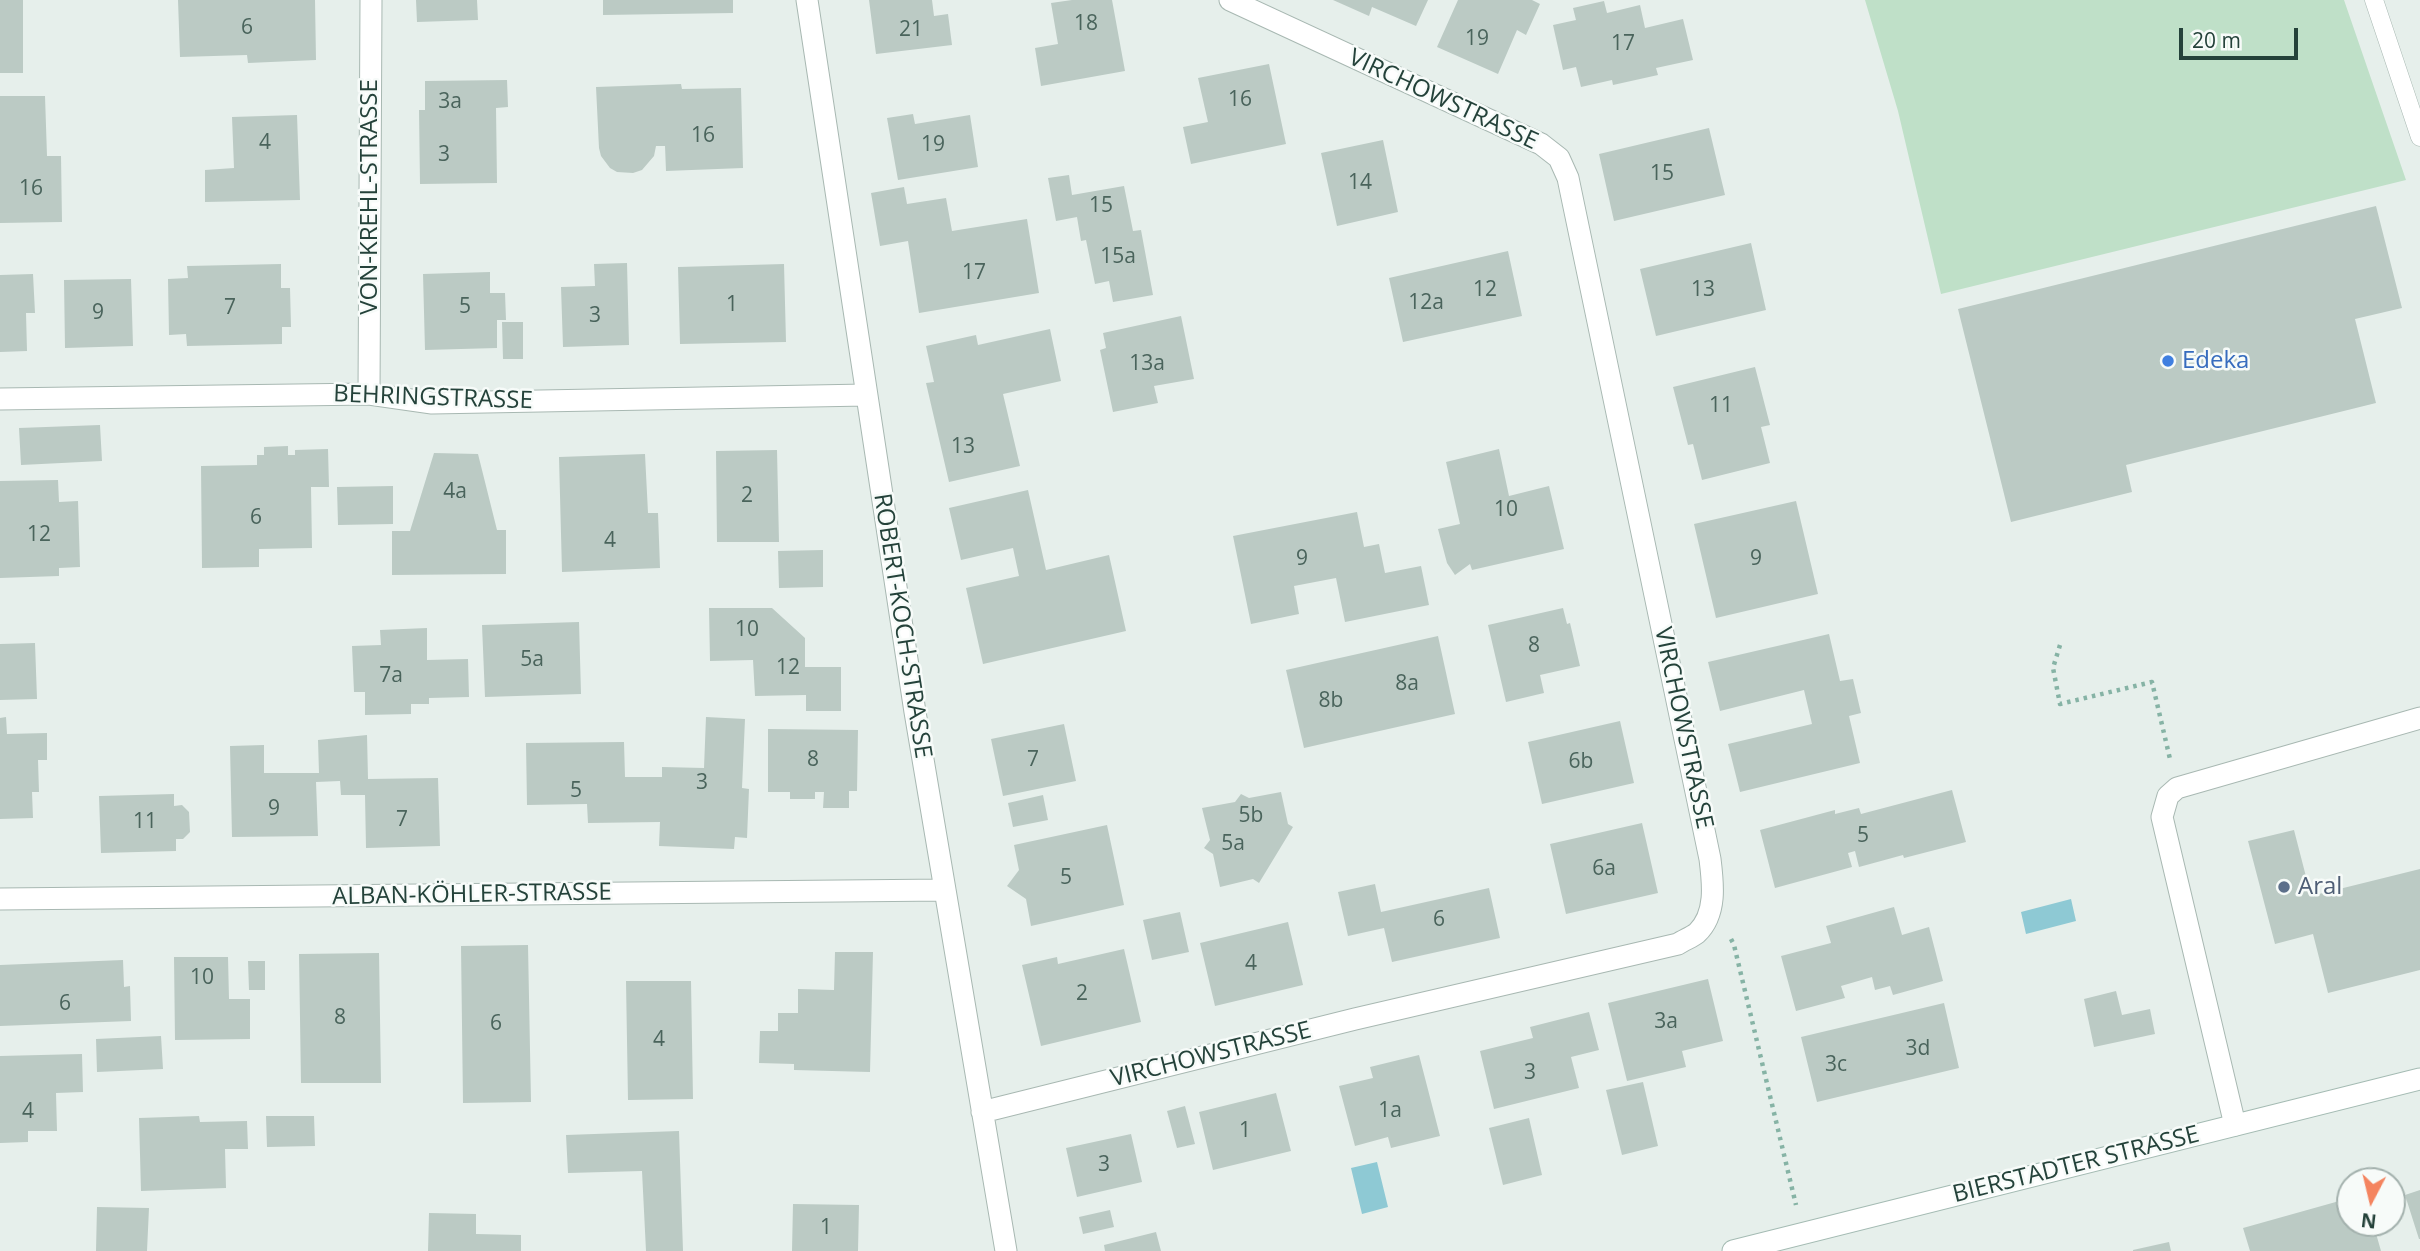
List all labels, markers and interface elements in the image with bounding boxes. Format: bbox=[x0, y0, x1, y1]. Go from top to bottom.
house number: 18 bbox=[1074, 11, 1098, 37]
scale bar bbox=[2182, 14, 2301, 58]
house number: 6 bbox=[241, 15, 253, 41]
house number: 21 bbox=[899, 17, 923, 43]
house number: 19 bbox=[1465, 26, 1489, 52]
text: 20 m bbox=[2192, 26, 2241, 54]
house number: 17 bbox=[1611, 31, 1635, 57]
street label: VIRCHOWSTRASSE bbox=[1344, 44, 1542, 156]
street label: VON-KREHL-STRASSE bbox=[356, 79, 384, 315]
house number: 16 bbox=[1228, 87, 1252, 113]
house number: 3a bbox=[438, 89, 462, 115]
house number: 16 bbox=[691, 123, 715, 149]
house number: 4 bbox=[259, 130, 271, 156]
house number: 19 bbox=[921, 132, 945, 158]
house number: 3 bbox=[438, 142, 450, 168]
house number: 15 bbox=[1650, 161, 1674, 187]
house number: 14 bbox=[1348, 170, 1372, 196]
house number: 16 bbox=[19, 176, 43, 202]
house number: 15 bbox=[1089, 193, 1113, 219]
house number: 15a bbox=[1100, 244, 1136, 270]
house number: 17 bbox=[962, 260, 986, 286]
house number: 12 bbox=[1473, 277, 1497, 303]
house number: 13 bbox=[1691, 277, 1715, 303]
house number: 12a bbox=[1408, 290, 1444, 316]
house number: 1 bbox=[726, 292, 738, 318]
house number: 5 bbox=[459, 294, 471, 320]
house number: 7 bbox=[224, 295, 236, 321]
house number: 9 bbox=[92, 300, 104, 326]
house number: 3 bbox=[589, 303, 601, 329]
place label: Edeka bbox=[2182, 347, 2249, 375]
house number: 13a bbox=[1129, 351, 1165, 377]
marker: Edeka bbox=[2160, 353, 2176, 369]
street label: BEHRINGSTRASSE bbox=[333, 380, 533, 416]
house number: 11 bbox=[1709, 393, 1733, 419]
house number: 13 bbox=[951, 434, 975, 460]
house number: 4a bbox=[443, 479, 467, 505]
house number: 2 bbox=[741, 483, 753, 509]
street label: ROBERT-KOCH-STRASSE bbox=[867, 491, 937, 761]
house number: 10 bbox=[1494, 497, 1518, 523]
house number: 6 bbox=[250, 505, 262, 531]
house number: 12 bbox=[27, 522, 51, 548]
house number: 4 bbox=[604, 528, 616, 554]
house number: 9 bbox=[1296, 546, 1308, 572]
house number: 9 bbox=[1750, 546, 1762, 572]
house number: 10 bbox=[735, 617, 759, 643]
street label: VIRCHOWSTRASSE bbox=[1648, 625, 1718, 831]
house number: 8 bbox=[1528, 633, 1540, 659]
house number: 5a bbox=[520, 647, 544, 673]
house number: 12 bbox=[776, 655, 800, 681]
house number: 7a bbox=[379, 663, 403, 689]
house number: 8a bbox=[1395, 671, 1419, 697]
house number: 8b bbox=[1319, 688, 1343, 714]
house number: 8 bbox=[807, 747, 819, 773]
house number: 7 bbox=[1027, 747, 1039, 773]
house number: 6b bbox=[1569, 749, 1593, 775]
house number: 3 bbox=[696, 770, 708, 796]
house number: 5 bbox=[570, 778, 582, 804]
house number: 9 bbox=[268, 796, 280, 822]
house number: 5b bbox=[1239, 803, 1263, 829]
house number: 7 bbox=[396, 807, 408, 833]
house number: 11 bbox=[133, 809, 157, 835]
house number: 5 bbox=[1857, 823, 1869, 849]
house number: 5a bbox=[1221, 831, 1245, 857]
house number: 6a bbox=[1592, 856, 1616, 882]
house number: 5 bbox=[1060, 865, 1072, 891]
place label: Aral bbox=[2298, 873, 2342, 901]
street label: ALBAN-KÖHLER-STRASSE bbox=[332, 878, 612, 912]
marker: Aral bbox=[2276, 879, 2292, 895]
house number: 6 bbox=[1433, 907, 1445, 933]
house number: 4 bbox=[1245, 951, 1257, 977]
house number: 10 bbox=[190, 965, 214, 991]
house number: 2 bbox=[1076, 981, 1088, 1007]
house number: 6 bbox=[59, 991, 71, 1017]
house number: 8 bbox=[334, 1005, 346, 1031]
house number: 3a bbox=[1654, 1009, 1678, 1035]
house number: 6 bbox=[490, 1011, 502, 1037]
street label: VIRCHOWSTRASSE bbox=[1108, 1016, 1314, 1094]
house number: 4 bbox=[653, 1027, 665, 1053]
house number: 3d bbox=[1906, 1036, 1930, 1062]
house number: 3c bbox=[1825, 1052, 1847, 1078]
house number: 3 bbox=[1524, 1060, 1536, 1086]
house number: 1a bbox=[1378, 1098, 1402, 1124]
house number: 4 bbox=[22, 1099, 34, 1125]
house number: 1 bbox=[1239, 1118, 1251, 1144]
street label: BIERSTADTER STRASSE bbox=[1950, 1120, 2202, 1210]
house number: 3 bbox=[1098, 1152, 1110, 1178]
north arrow bbox=[2336, 1167, 2406, 1237]
text: N bbox=[2359, 1207, 2378, 1235]
house number: 1 bbox=[820, 1215, 832, 1241]

